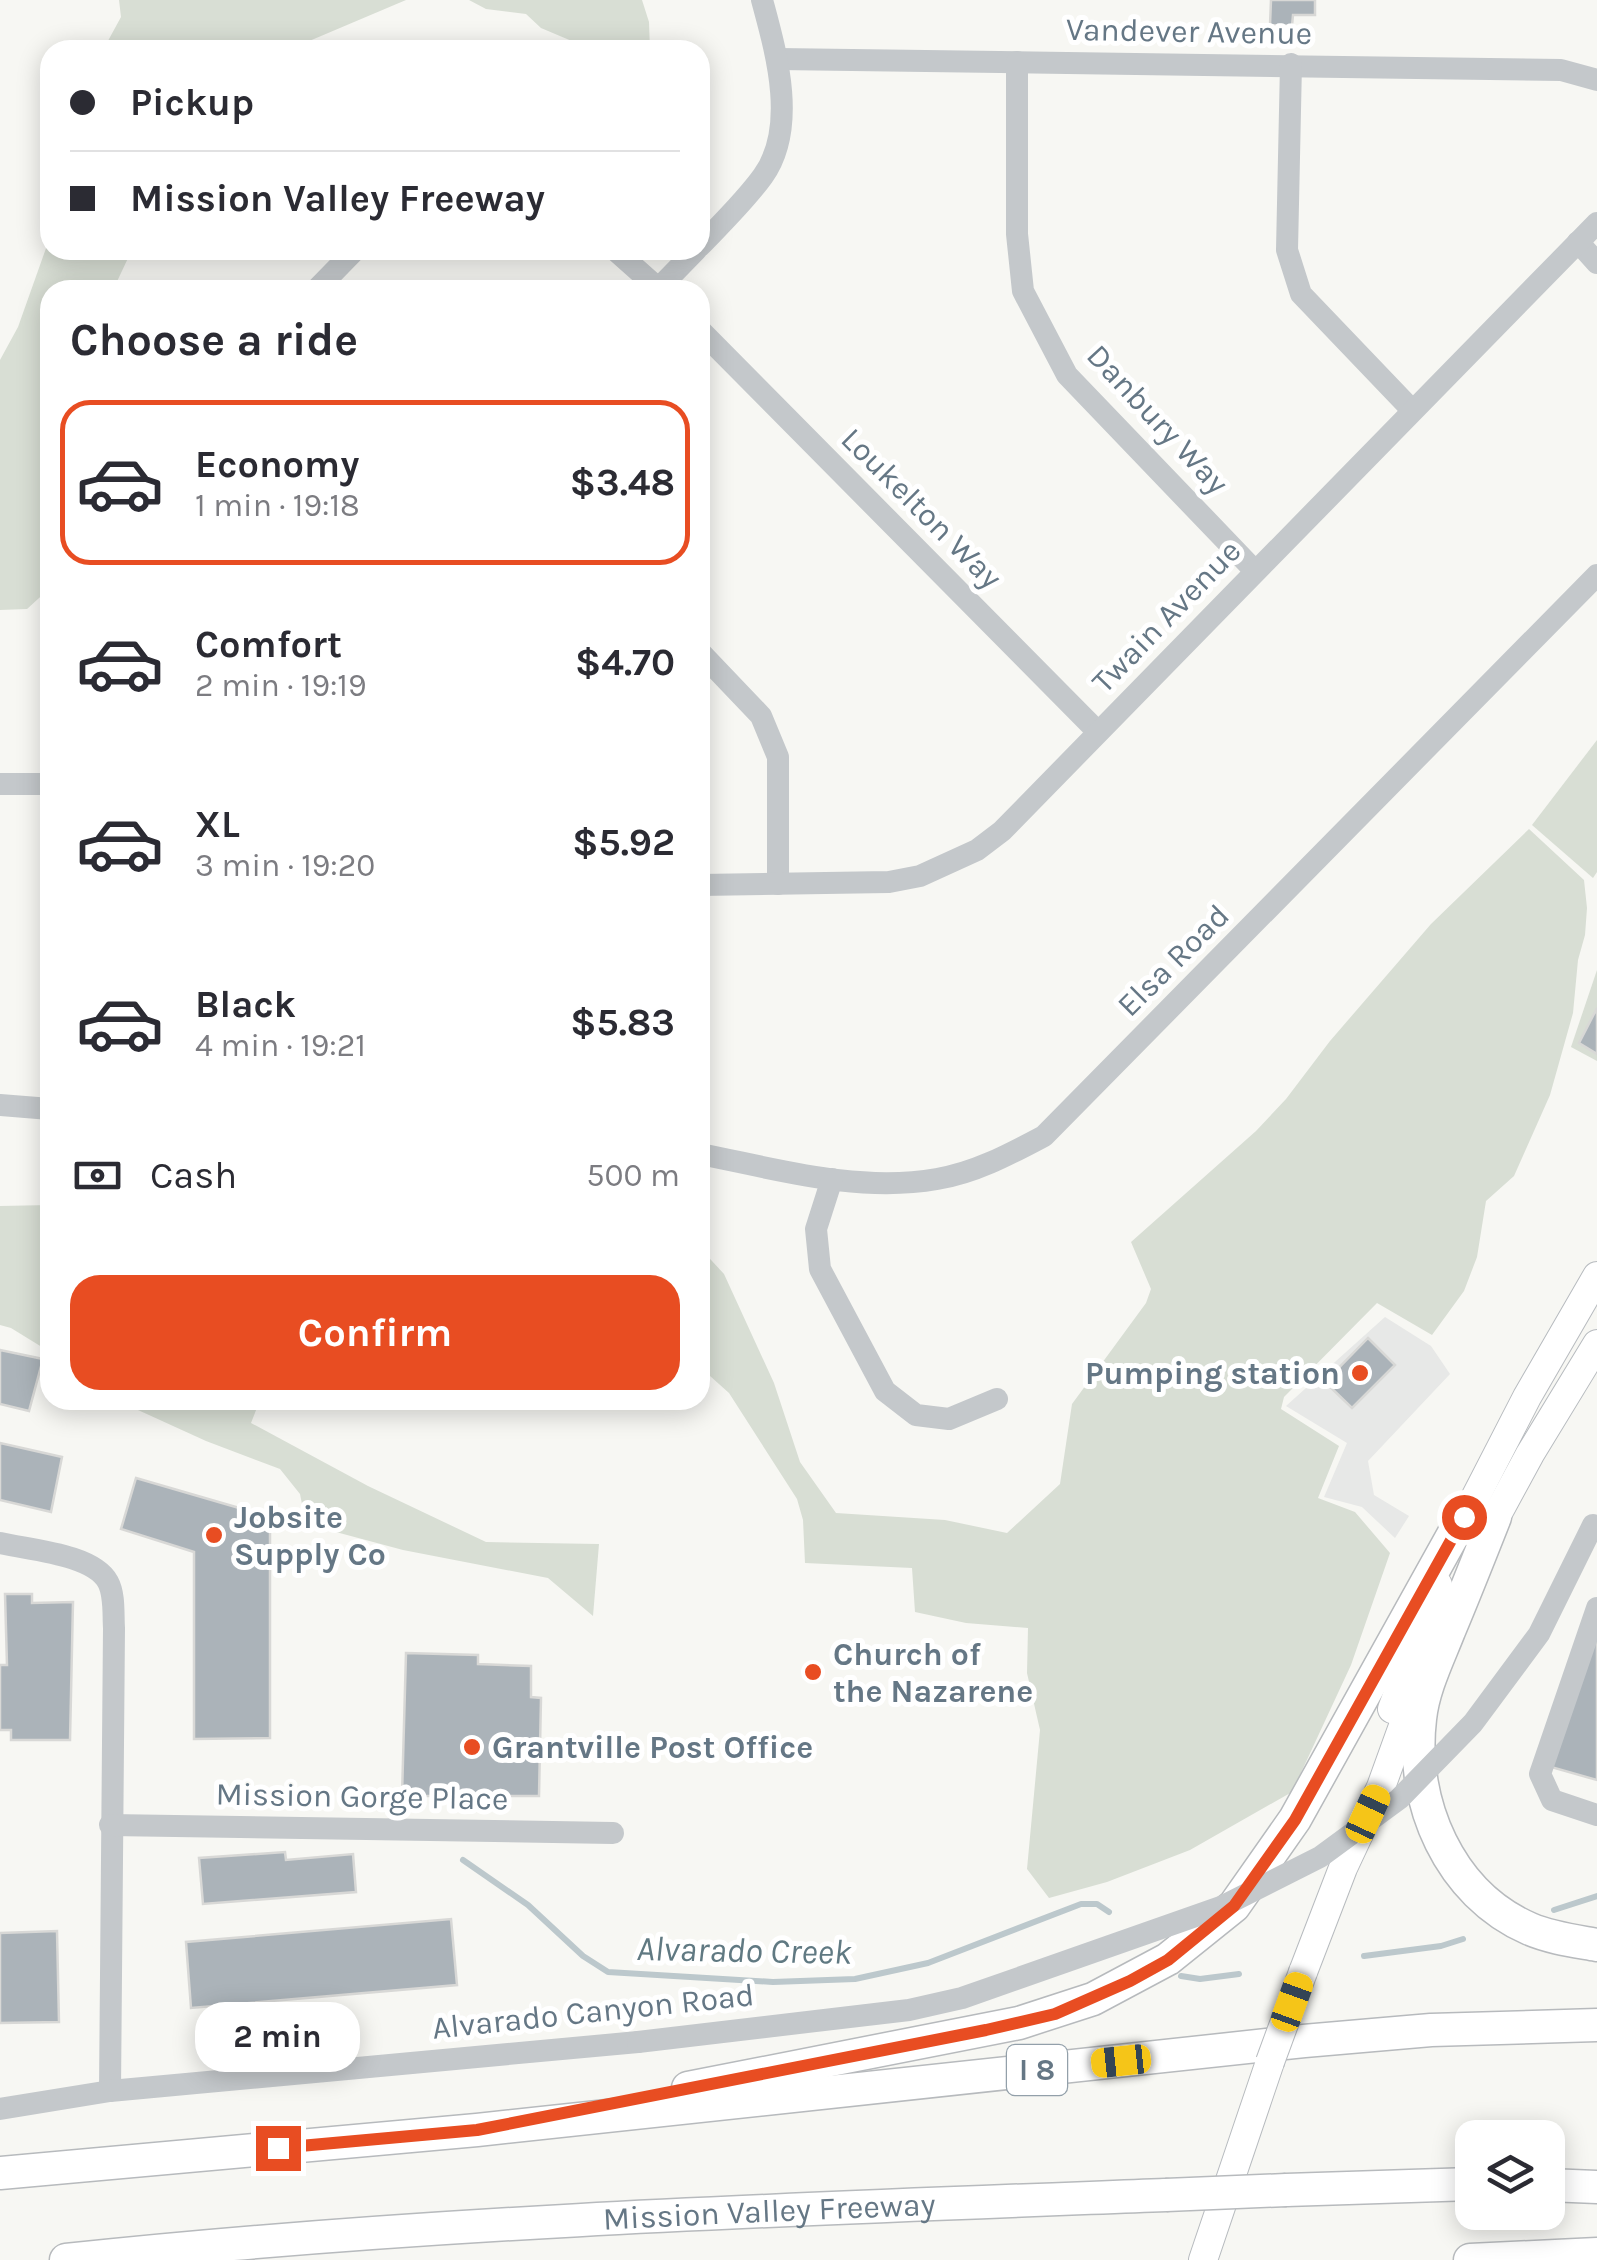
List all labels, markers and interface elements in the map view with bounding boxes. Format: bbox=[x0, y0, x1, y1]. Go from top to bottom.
street label: Vandever Avenue bbox=[1066, 11, 1312, 52]
text: Pickup bbox=[130, 80, 254, 125]
text: Mission Valley Freeway bbox=[130, 176, 545, 221]
text: Choose a ride bbox=[70, 314, 358, 366]
street label: Danbury Way bbox=[1079, 337, 1236, 502]
street label: Loukelton Way bbox=[834, 420, 1010, 596]
icon: car bbox=[75, 438, 165, 528]
text: Economy bbox=[195, 442, 359, 487]
text: $3.48 bbox=[570, 460, 675, 505]
text: 1 min · 19:18 bbox=[195, 487, 360, 524]
street label: Twain Avenue bbox=[1084, 532, 1248, 700]
icon: car bbox=[75, 618, 165, 708]
text: Comfort bbox=[195, 622, 342, 667]
text: $4.70 bbox=[575, 640, 675, 685]
text: 2 min · 19:19 bbox=[195, 667, 367, 704]
icon: car bbox=[75, 798, 165, 888]
text: XL bbox=[195, 802, 240, 847]
text: $5.92 bbox=[572, 820, 675, 865]
text: 3 min · 19:20 bbox=[195, 847, 375, 884]
street label: Elsa Road bbox=[1110, 897, 1237, 1024]
icon: car bbox=[75, 978, 165, 1068]
text: Black bbox=[195, 982, 296, 1027]
text: $5.83 bbox=[570, 1000, 675, 1045]
text: 4 min · 19:21 bbox=[195, 1027, 366, 1064]
icon: cash bbox=[70, 1148, 125, 1203]
text: Cash bbox=[150, 1153, 237, 1198]
text: 500 m bbox=[586, 1157, 680, 1194]
button: Confirm bbox=[70, 1275, 680, 1390]
place label: Pumping station bbox=[1085, 1355, 1340, 1392]
marker: Pumping station bbox=[1349, 1362, 1371, 1384]
route start bbox=[1442, 1495, 1487, 1540]
place label: Jobsite Supply Co bbox=[234, 1499, 386, 1573]
marker: Jobsite Supply Co bbox=[203, 1524, 225, 1546]
place label: Church of the Nazarene bbox=[833, 1636, 1033, 1710]
marker: Church of the Nazarene bbox=[802, 1661, 824, 1683]
place label: Grantville Post Office bbox=[492, 1729, 813, 1766]
marker: Grantville Post Office bbox=[461, 1736, 483, 1758]
street label: Mission Gorge Place bbox=[215, 1775, 509, 1818]
car bbox=[1342, 1780, 1394, 1848]
water label: Alvarado Creek bbox=[636, 1928, 852, 1973]
car bbox=[1268, 1969, 1316, 2035]
street label: Alvarado Canyon Road bbox=[430, 1976, 756, 2047]
callout: 2 min bbox=[196, 2003, 360, 2073]
text: 2 min bbox=[233, 2018, 322, 2055]
car bbox=[1090, 2043, 1152, 2079]
road number: I 8 bbox=[1007, 2045, 1067, 2095]
map controls bbox=[1455, 2120, 1565, 2230]
button: layers bbox=[1455, 2120, 1565, 2230]
route end bbox=[256, 2126, 301, 2171]
street label: Mission Valley Freeway bbox=[602, 2186, 936, 2238]

